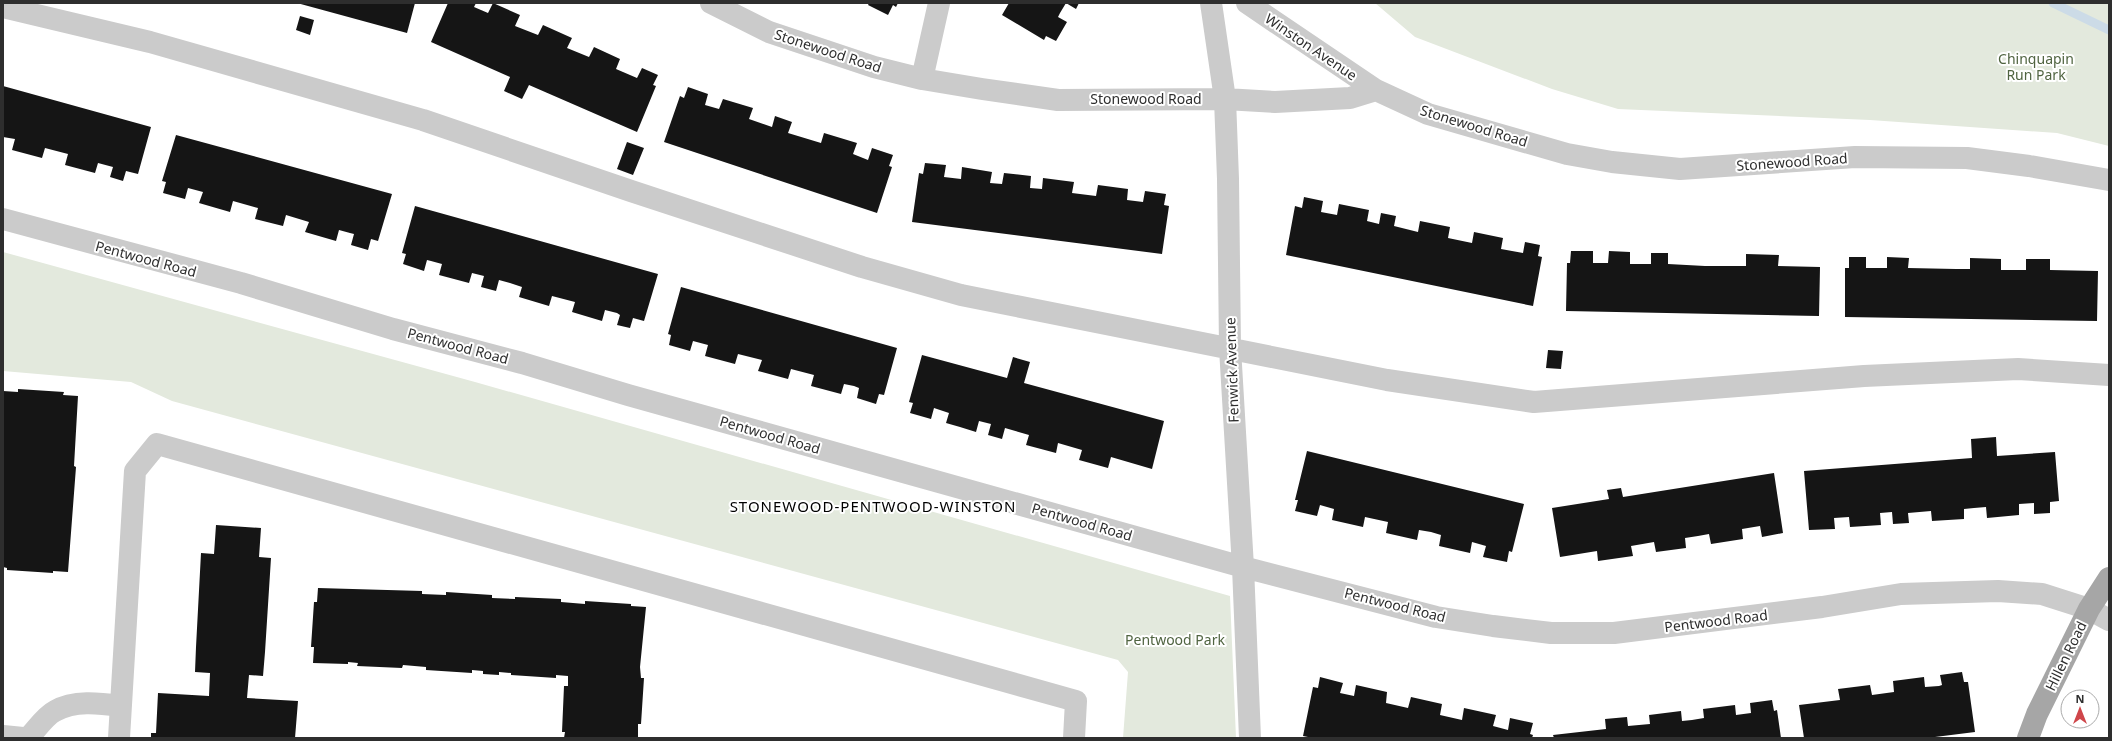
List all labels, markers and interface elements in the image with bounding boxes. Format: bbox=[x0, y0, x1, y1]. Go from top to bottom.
street label: Winston Avenue bbox=[1262, 9, 1361, 84]
street label: Stonewood Road bbox=[772, 24, 884, 77]
park label: Chinquapin Run Park bbox=[1998, 49, 2074, 84]
street label: Stonewood Road bbox=[1090, 89, 1202, 108]
street label: Stonewood Road bbox=[1418, 100, 1530, 151]
street label: Stonewood Road bbox=[1736, 148, 1848, 175]
street label: Pentwood Road bbox=[93, 236, 199, 281]
street label: Fenwick Avenue bbox=[1220, 317, 1243, 423]
street label: Pentwood Road bbox=[405, 323, 511, 368]
street label: Pentwood Road bbox=[718, 411, 823, 458]
district label: STONEWOOD-PENTWOOD-WINSTON bbox=[730, 496, 1016, 516]
street label: Pentwood Road bbox=[1030, 498, 1135, 545]
street label: Pentwood Road bbox=[1342, 583, 1448, 626]
street label: Pentwood Road bbox=[1663, 605, 1769, 636]
street label: Hillen Road bbox=[2041, 618, 2091, 694]
park label: Pentwood Park bbox=[1125, 630, 1225, 649]
north arrow bbox=[2060, 689, 2100, 729]
text: N bbox=[2076, 691, 2084, 706]

